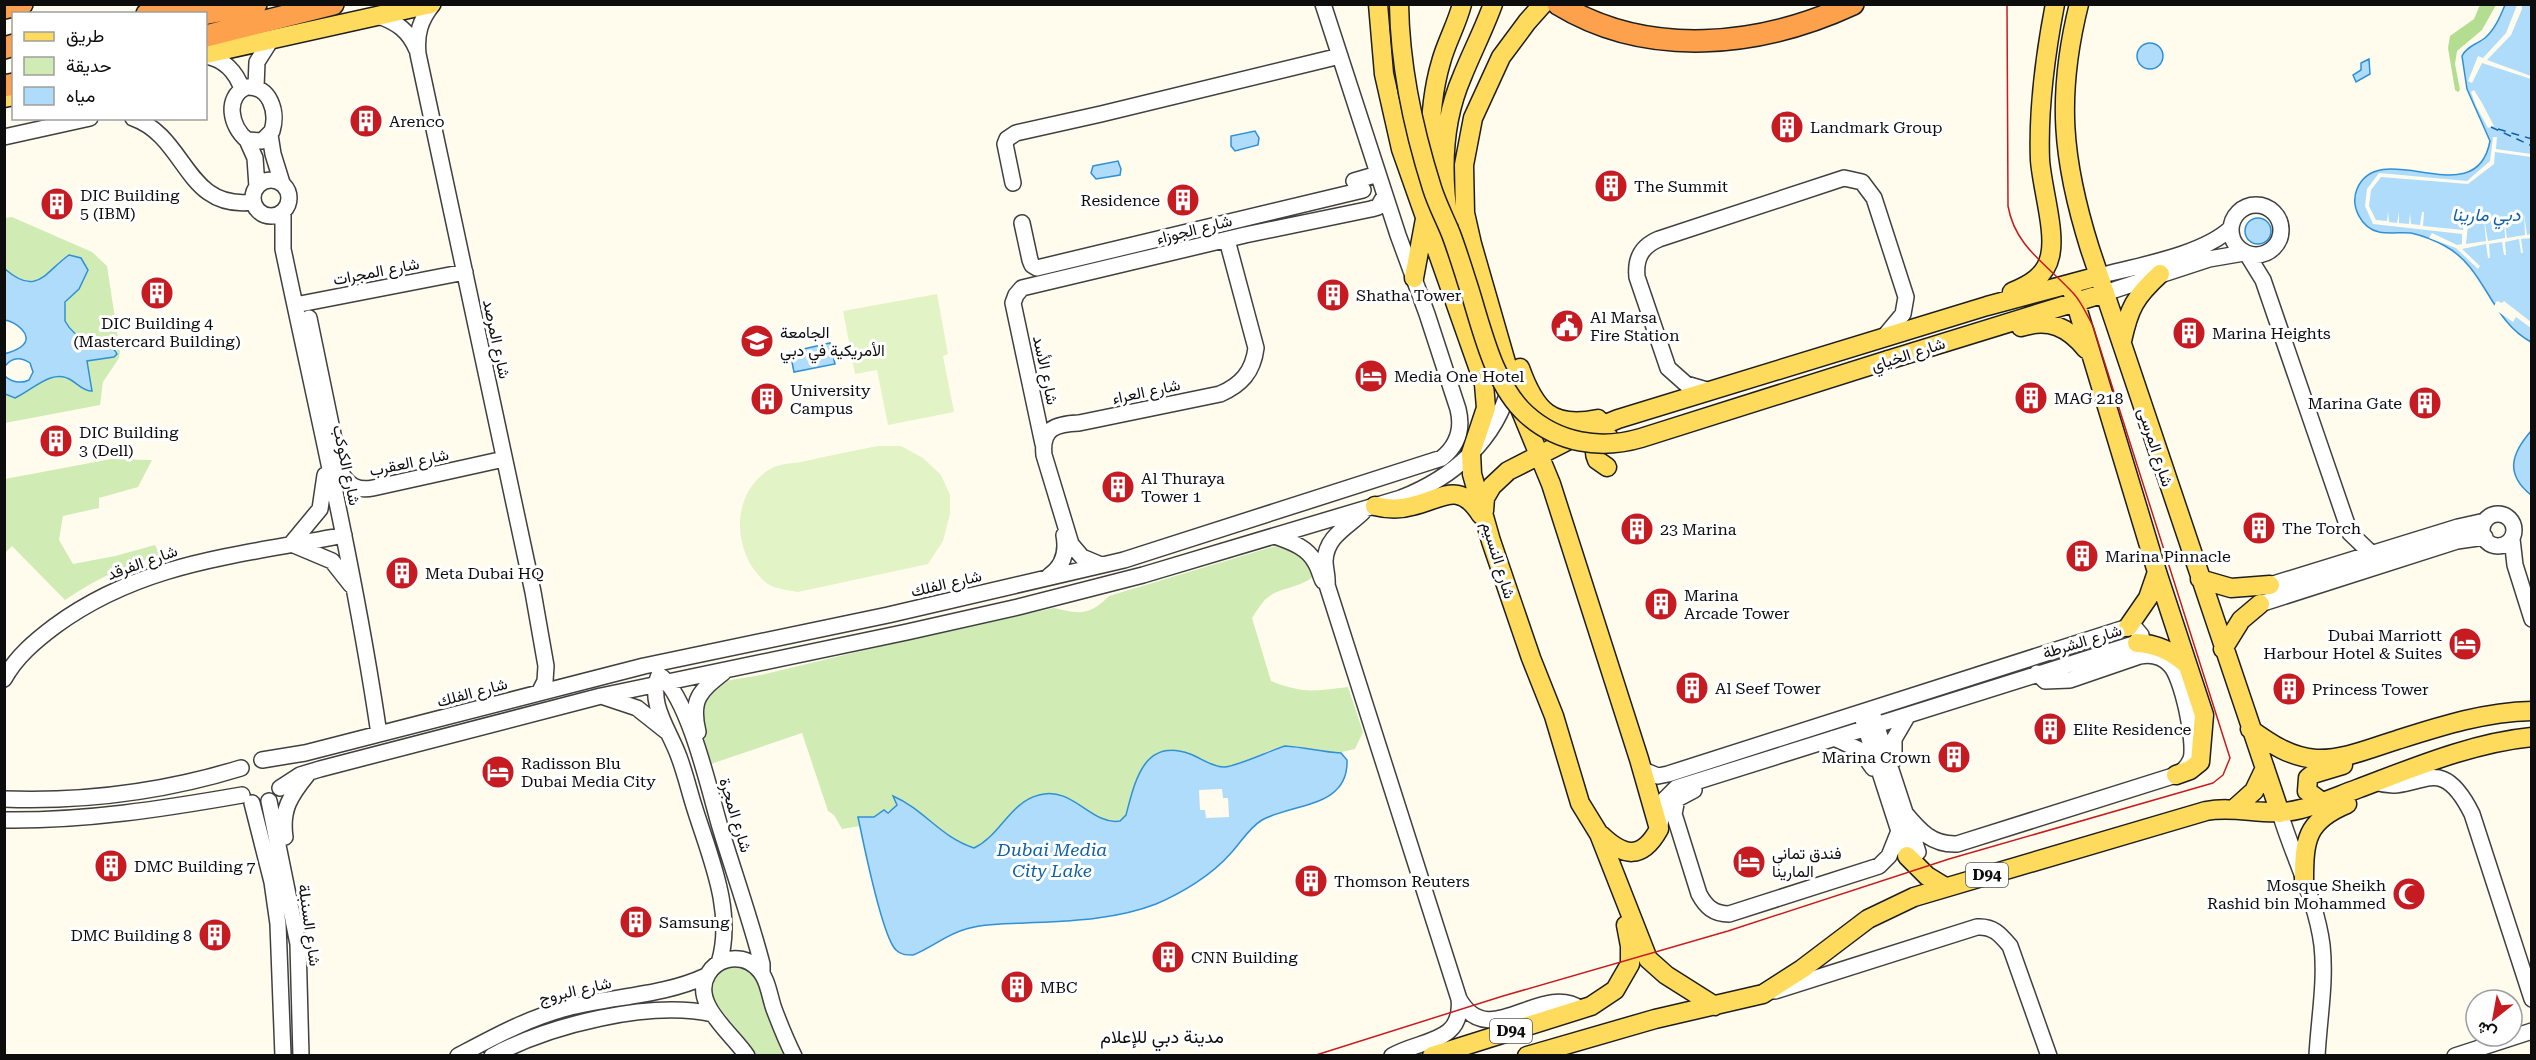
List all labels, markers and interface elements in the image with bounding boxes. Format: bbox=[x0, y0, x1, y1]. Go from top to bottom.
legend bbox=[12, 12, 207, 120]
text: طريق bbox=[66, 25, 104, 47]
text: حديقة bbox=[66, 55, 112, 76]
text: مياه bbox=[66, 85, 95, 106]
building icon: Arenco bbox=[348, 103, 384, 139]
building icon: Landmark Group bbox=[1769, 109, 1805, 145]
place label: Arenco bbox=[389, 112, 445, 131]
place label: Landmark Group bbox=[1810, 118, 1943, 137]
building icon: The Summit bbox=[1593, 168, 1629, 204]
place label: The Summit bbox=[1634, 177, 1728, 196]
building icon: Residence bbox=[1165, 182, 1201, 218]
building icon: DIC Building 5 (IBM) bbox=[39, 186, 75, 222]
place label: DIC Building 5 (IBM) bbox=[80, 186, 180, 223]
place label: Residence bbox=[1081, 191, 1160, 210]
water label: دبي مارينا bbox=[2452, 204, 2521, 230]
street label: شارع الجوزاء bbox=[1154, 211, 1234, 250]
street label: شارع المجرات bbox=[331, 254, 421, 291]
building icon: DIC Building 4 (Mastercard Building) bbox=[139, 275, 175, 311]
building icon: Shatha Tower bbox=[1315, 277, 1351, 313]
place label: Shatha Tower bbox=[1356, 286, 1462, 305]
street label: شارع المرصد bbox=[477, 298, 514, 381]
public building icon: Al Marsa Fire Station bbox=[1549, 308, 1585, 344]
place label: Al Marsa Fire Station bbox=[1590, 308, 1679, 345]
place label: DIC Building 4 (Mastercard Building) bbox=[73, 314, 241, 351]
building icon: Marina Heights bbox=[2171, 315, 2207, 351]
school or university icon: الجامعة الأمريكية في دبي bbox=[739, 323, 775, 359]
place label: الجامعة الأمريكية في دبي bbox=[780, 323, 885, 364]
place label: Marina Heights bbox=[2212, 324, 2331, 343]
street label: شارع الأسد bbox=[1027, 334, 1062, 407]
street label: شارع الخياي bbox=[1869, 334, 1949, 379]
hotel icon: Media One Hotel bbox=[1353, 358, 1389, 394]
place label: Media One Hotel bbox=[1394, 367, 1524, 386]
street label: شارع العراء bbox=[1110, 375, 1182, 410]
building icon: MAG 218 bbox=[2013, 380, 2049, 416]
building icon: University Campus bbox=[749, 381, 785, 417]
place label: University Campus bbox=[790, 381, 871, 418]
building icon: Marina Gate bbox=[2407, 385, 2443, 421]
place label: MAG 218 bbox=[2054, 389, 2123, 408]
place label: Marina Gate bbox=[2308, 394, 2402, 413]
street label: شارع المرسى bbox=[2132, 405, 2177, 490]
building icon: DIC Building 3 (Dell) bbox=[38, 423, 74, 459]
place label: DIC Building 3 (Dell) bbox=[79, 423, 179, 460]
street label: شارع الكوكب bbox=[327, 423, 364, 508]
street label: شارع العقرب bbox=[368, 445, 451, 482]
building icon: Al Thuraya Tower 1 bbox=[1100, 469, 1136, 505]
place label: Al Thuraya Tower 1 bbox=[1141, 469, 1225, 506]
building icon: The Torch bbox=[2241, 510, 2277, 546]
building icon: 23 Marina bbox=[1619, 511, 1655, 547]
street label: شارع النسيم bbox=[1476, 519, 1519, 601]
place label: The Torch bbox=[2282, 519, 2361, 538]
place label: 23 Marina bbox=[1660, 520, 1737, 539]
building icon: Marina Pinnacle bbox=[2064, 538, 2100, 574]
street label: شارع الفرقد bbox=[104, 541, 181, 586]
place label: Marina Pinnacle bbox=[2105, 547, 2231, 566]
building icon: Meta Dubai HQ bbox=[384, 555, 420, 591]
place label: Meta Dubai HQ bbox=[425, 564, 544, 583]
street label: شارع الفلك bbox=[909, 566, 984, 603]
building icon: Marina Arcade Tower bbox=[1643, 586, 1679, 622]
place label: Marina Arcade Tower bbox=[1684, 586, 1790, 623]
street label: شارع الشرطة bbox=[2040, 620, 2125, 664]
place label: Dubai Marriott Harbour Hotel & Suites bbox=[2263, 626, 2442, 663]
hotel icon: Dubai Marriott Harbour Hotel & Suites bbox=[2447, 626, 2483, 662]
building icon: Al Seef Tower bbox=[1674, 670, 1710, 706]
building icon: Princess Tower bbox=[2271, 671, 2307, 707]
street label: شارع الفلك bbox=[435, 674, 510, 713]
place label: Al Seef Tower bbox=[1715, 679, 1821, 698]
place label: Princess Tower bbox=[2312, 680, 2429, 699]
building icon: Elite Residence bbox=[2032, 711, 2068, 747]
place label: Elite Residence bbox=[2073, 720, 2192, 739]
building icon: Marina Crown bbox=[1936, 739, 1972, 775]
place label: Marina Crown bbox=[1821, 748, 1931, 767]
hotel icon: Radisson Blu Dubai Media City bbox=[480, 754, 516, 790]
place label: Radisson Blu Dubai Media City bbox=[521, 754, 656, 791]
street label: شارع المجرة bbox=[713, 776, 756, 855]
water label: Dubai Media City Lake bbox=[996, 839, 1107, 881]
hotel icon: فندق تماني المارينا bbox=[1731, 844, 1767, 880]
place label: فندق تماني المارينا bbox=[1772, 844, 1842, 882]
building icon: DMC Building 7 bbox=[93, 848, 129, 884]
place label: DMC Building 7 bbox=[134, 857, 256, 876]
building icon: Thomson Reuters bbox=[1293, 863, 1329, 899]
road number: D94 bbox=[1966, 863, 2008, 887]
place label: Thomson Reuters bbox=[1334, 872, 1470, 891]
place label: Mosque Sheikh Rashid bin Mohammed bbox=[2207, 876, 2386, 913]
mosque icon: Mosque Sheikh Rashid bin Mohammed bbox=[2391, 876, 2427, 912]
street label: شارع السنبلة bbox=[292, 883, 325, 967]
building icon: Samsung bbox=[618, 904, 654, 940]
place label: Samsung bbox=[659, 913, 730, 932]
building icon: DMC Building 8 bbox=[197, 917, 233, 953]
place label: DMC Building 8 bbox=[71, 926, 192, 945]
building icon: CNN Building bbox=[1150, 939, 1186, 975]
place label: CNN Building bbox=[1191, 948, 1298, 967]
building icon: MBC bbox=[999, 969, 1035, 1005]
street label: شارع البروج bbox=[537, 973, 614, 1010]
place label: MBC bbox=[1040, 978, 1077, 997]
north arrow bbox=[2464, 988, 2524, 1048]
text: ش bbox=[2473, 1017, 2500, 1044]
road number: D94 bbox=[1490, 1019, 1532, 1043]
district label: مدينة دبي للإعلام bbox=[1100, 1026, 1224, 1052]

